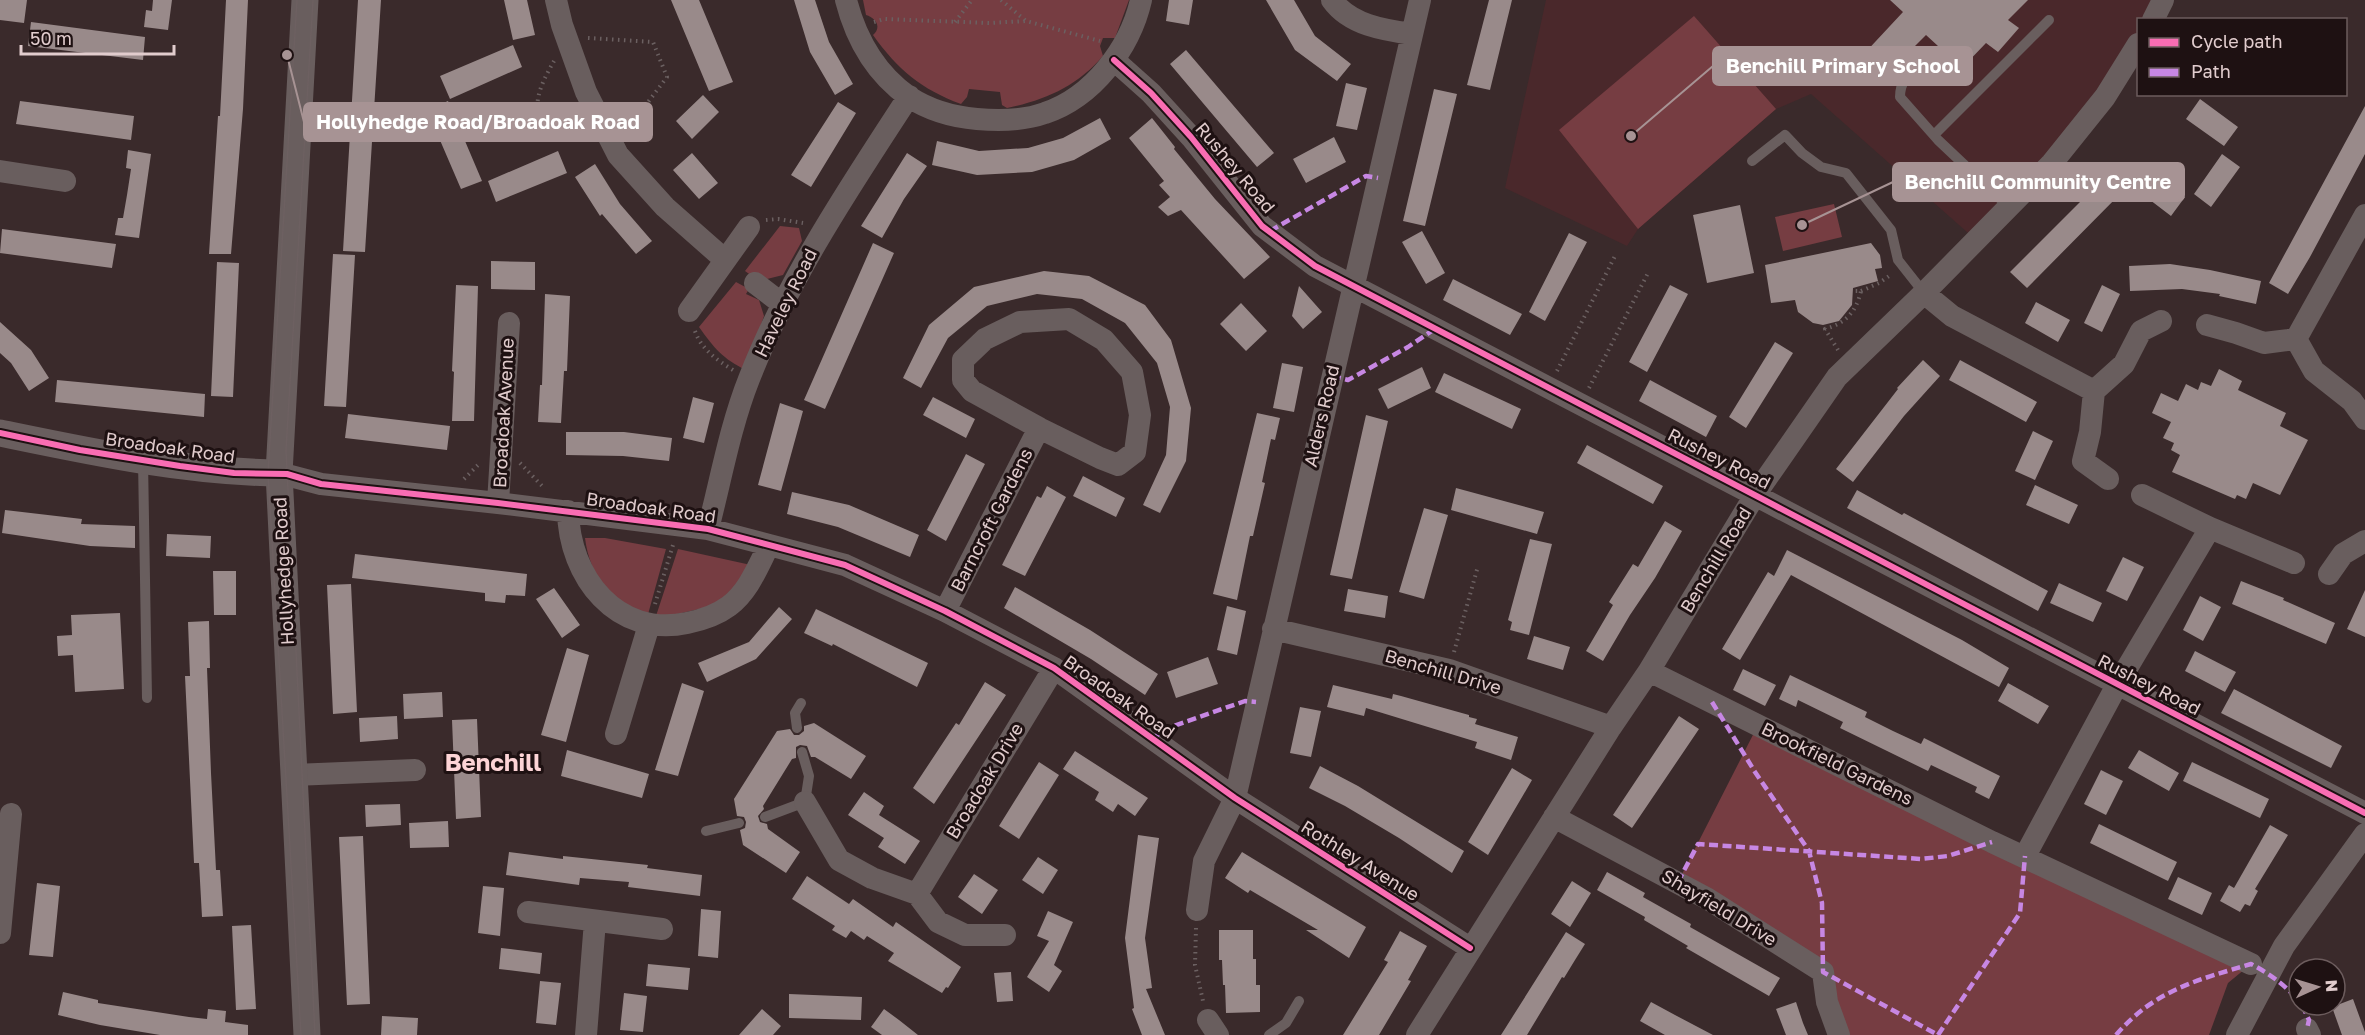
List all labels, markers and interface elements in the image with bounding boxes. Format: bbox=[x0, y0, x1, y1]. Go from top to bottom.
scale bar bbox=[21, 18, 174, 56]
legend bbox=[2137, 18, 2347, 96]
text: 50 m bbox=[30, 27, 72, 49]
text: Cycle path bbox=[2191, 30, 2283, 52]
callout: Benchill Primary School bbox=[1713, 47, 1972, 85]
text: Benchill Primary School bbox=[1726, 53, 1960, 77]
text: Path bbox=[2191, 60, 2231, 82]
callout: Hollyhedge Road/Broadoak Road bbox=[304, 103, 652, 141]
text: Hollyhedge Road/Broadoak Road bbox=[316, 109, 640, 133]
street label: Rushey Road bbox=[1191, 117, 1280, 217]
callout: Benchill Community Centre bbox=[1893, 163, 2184, 201]
text: Benchill Community Centre bbox=[1905, 169, 2172, 193]
street label: Haveley Road bbox=[749, 245, 821, 360]
street label: Broadoak Avenue bbox=[488, 337, 518, 488]
street label: Alders Road bbox=[1299, 363, 1343, 469]
street label: Rushey Road bbox=[1665, 423, 1774, 493]
street label: Broadoak Road bbox=[104, 427, 236, 467]
street label: Barncroft Gardens bbox=[945, 444, 1037, 595]
street label: Broadoak Road bbox=[585, 487, 717, 527]
street label: Hollyhedge Road bbox=[268, 496, 298, 646]
street label: Benchill Road bbox=[1675, 503, 1755, 616]
street label: Benchill Drive bbox=[1383, 644, 1504, 698]
street label: Rushey Road bbox=[2095, 649, 2204, 719]
street label: Broadoak Road bbox=[1060, 650, 1179, 743]
street label: Brookfield Gardens bbox=[1758, 717, 1917, 809]
street label: Broadoak Drive bbox=[941, 719, 1027, 842]
district label: Benchill bbox=[445, 747, 541, 776]
street label: Rothley Avenue bbox=[1297, 815, 1424, 905]
street label: Shayfield Drive bbox=[1658, 864, 1781, 950]
north arrow bbox=[2287, 957, 2347, 1017]
text: N bbox=[2322, 979, 2342, 993]

